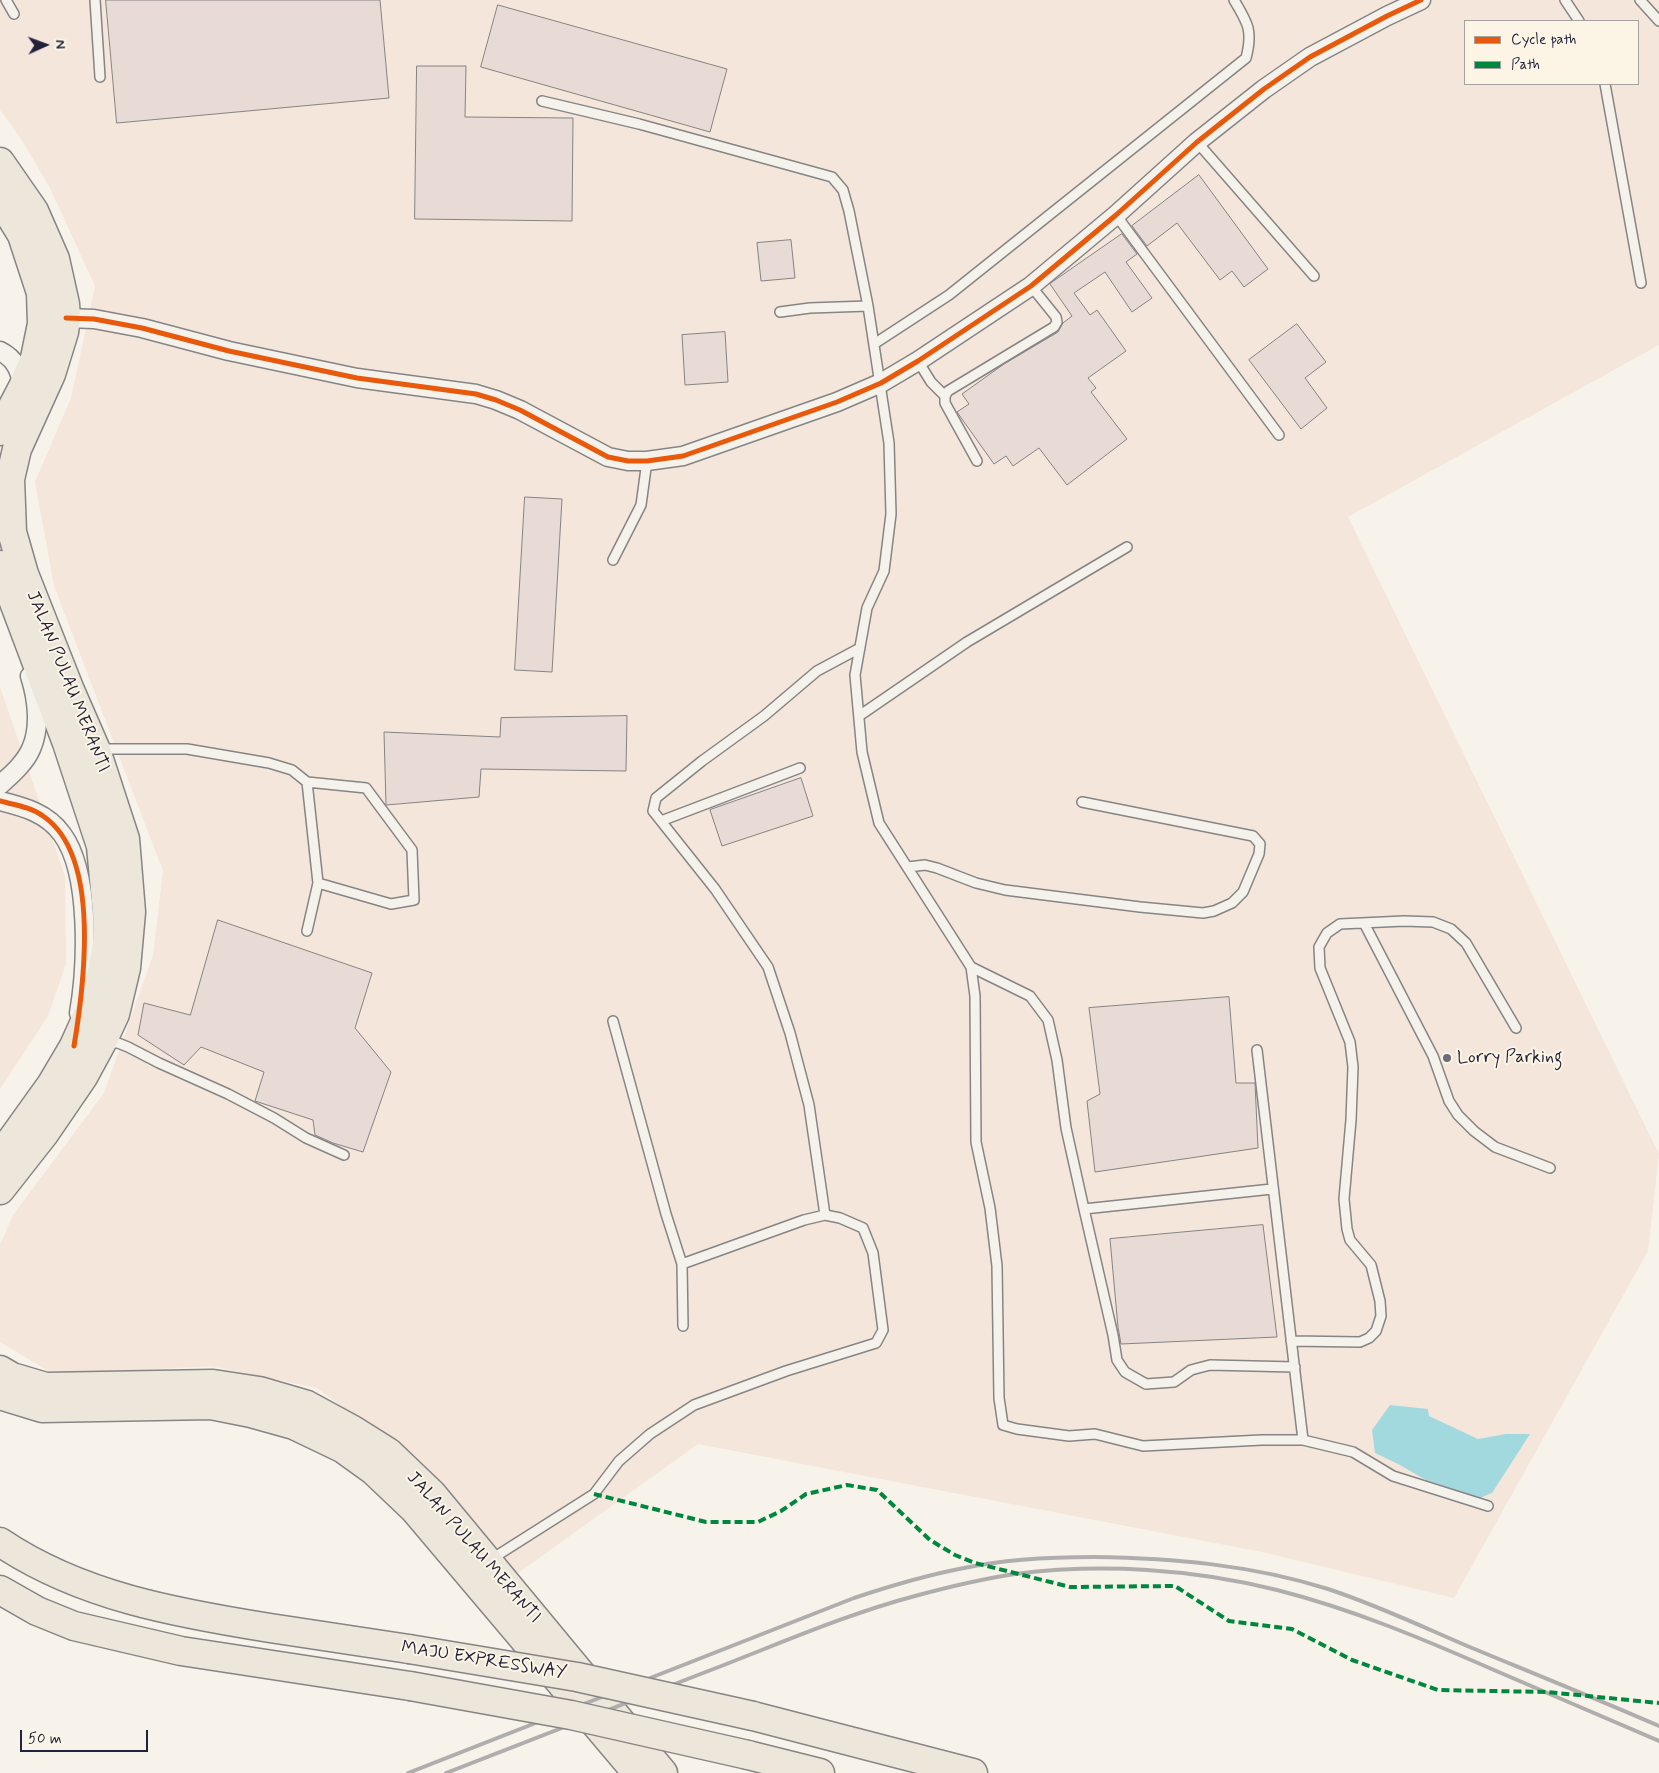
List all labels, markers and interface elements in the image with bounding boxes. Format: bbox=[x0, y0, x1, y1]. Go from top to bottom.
north arrow bbox=[20, 20, 70, 70]
legend bbox=[1464, 20, 1639, 85]
text: Cycle path bbox=[1511, 30, 1576, 50]
text: N bbox=[51, 39, 69, 49]
text: Path bbox=[1511, 55, 1540, 75]
street label: JALAN PULAU MERANTI bbox=[21, 588, 113, 776]
place label: Lorry Parking bbox=[1457, 1047, 1562, 1069]
marker: Lorry Parking bbox=[1441, 1052, 1453, 1064]
street label: JALAN PULAU MERANTI bbox=[401, 1468, 545, 1628]
street label: MAJU EXPRESSWAY bbox=[400, 1637, 568, 1685]
scale bar bbox=[22, 1720, 150, 1752]
text: 50 m bbox=[28, 1729, 62, 1749]

